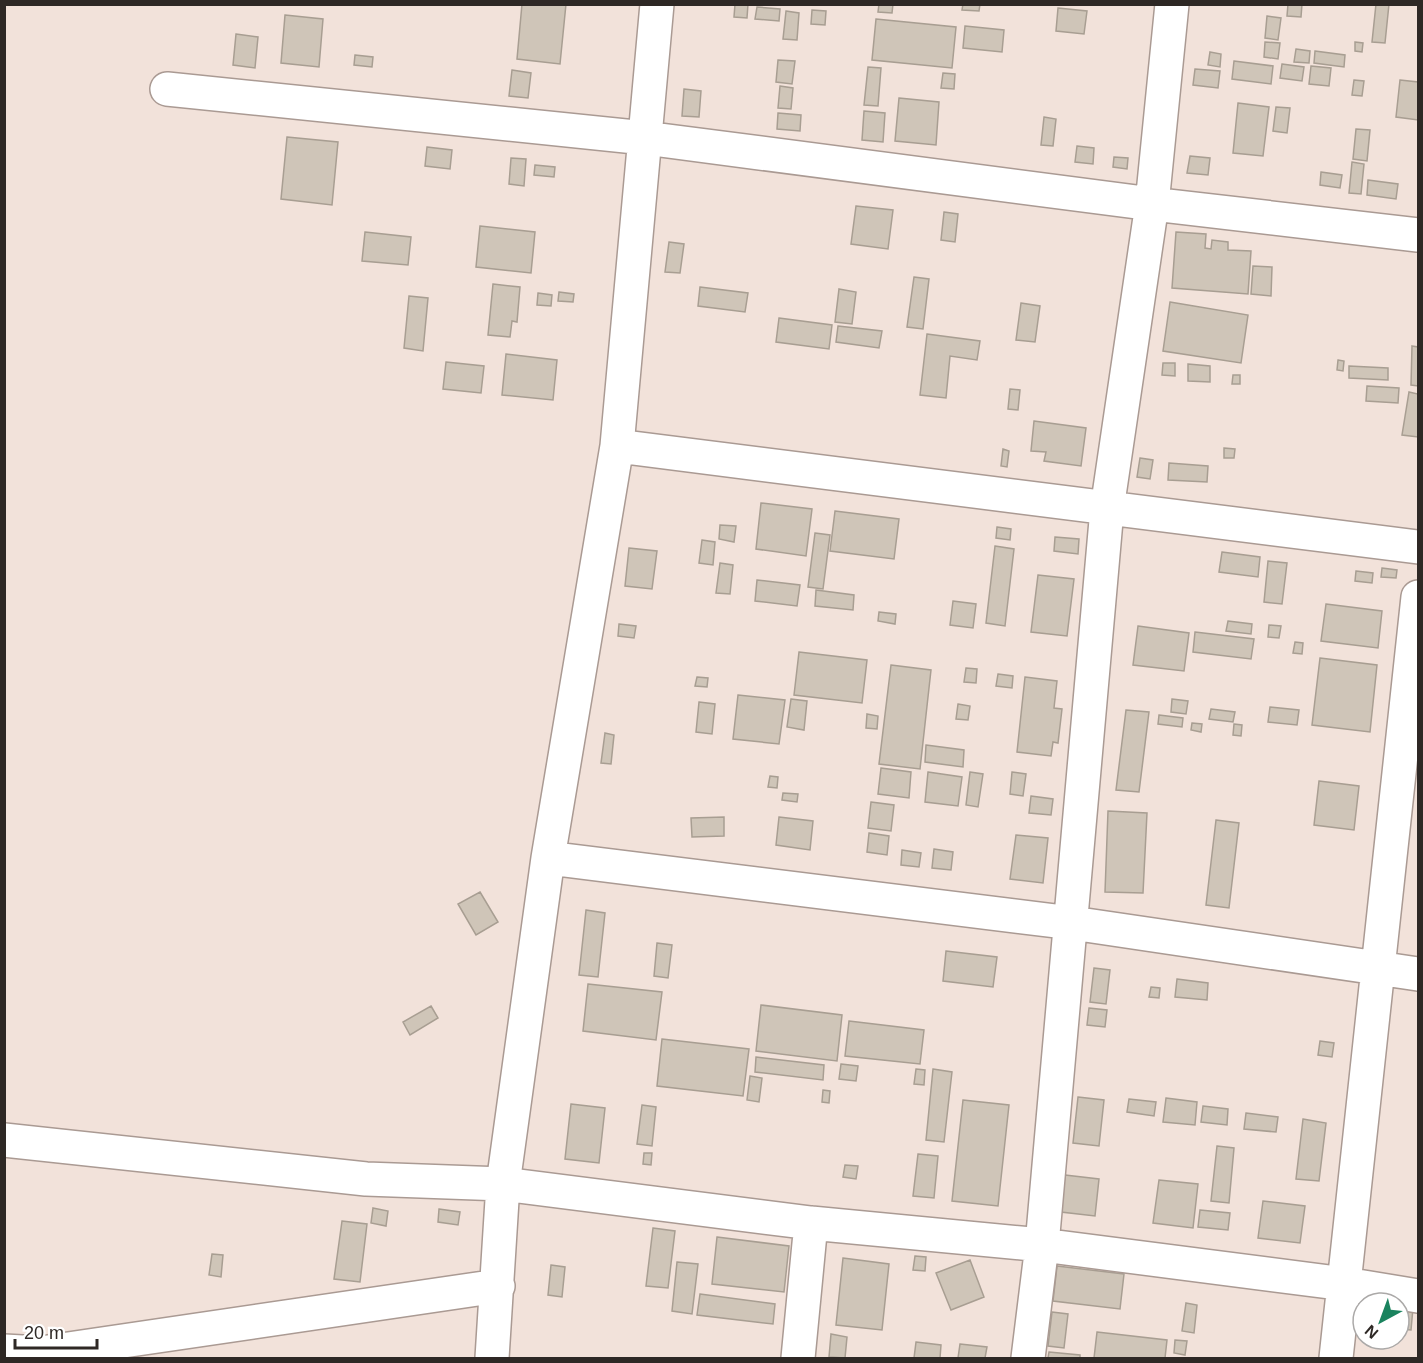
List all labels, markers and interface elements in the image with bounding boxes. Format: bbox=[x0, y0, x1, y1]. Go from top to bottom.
north arrow bbox=[1351, 1291, 1411, 1351]
scale bar bbox=[15, 1312, 98, 1350]
text: N bbox=[1362, 1322, 1381, 1342]
text: 20 m bbox=[24, 1323, 64, 1343]

